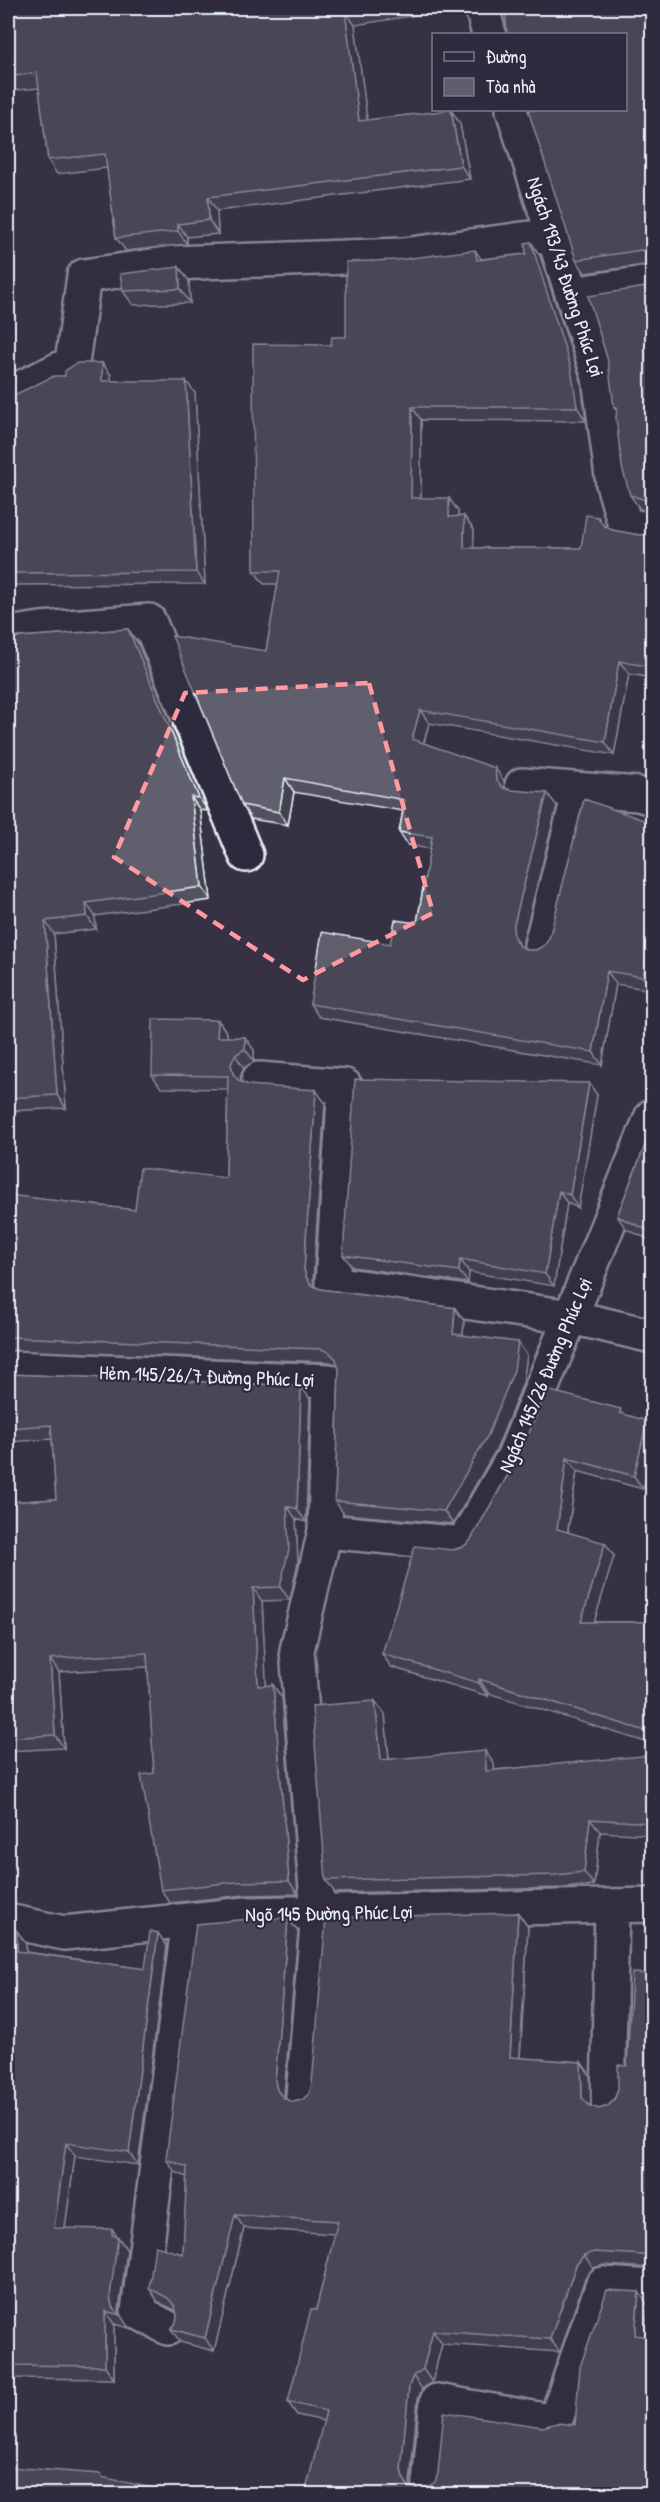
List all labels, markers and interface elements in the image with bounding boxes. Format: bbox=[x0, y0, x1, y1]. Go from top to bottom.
legend bbox=[432, 33, 627, 111]
text: Đường bbox=[486, 44, 527, 69]
text: Tòa nhà bbox=[486, 74, 536, 99]
street label: Ngách 193/43 Đường Phúc Lợi bbox=[521, 173, 612, 380]
street label: Ngách 145/26 Đường Phúc Lợi bbox=[491, 1273, 598, 1477]
street label: Hẻm 145/26/7 Đường Phúc Lợi bbox=[99, 1358, 315, 1393]
street label: Ngõ 145 Đường Phúc Lợi bbox=[245, 1898, 413, 1927]

